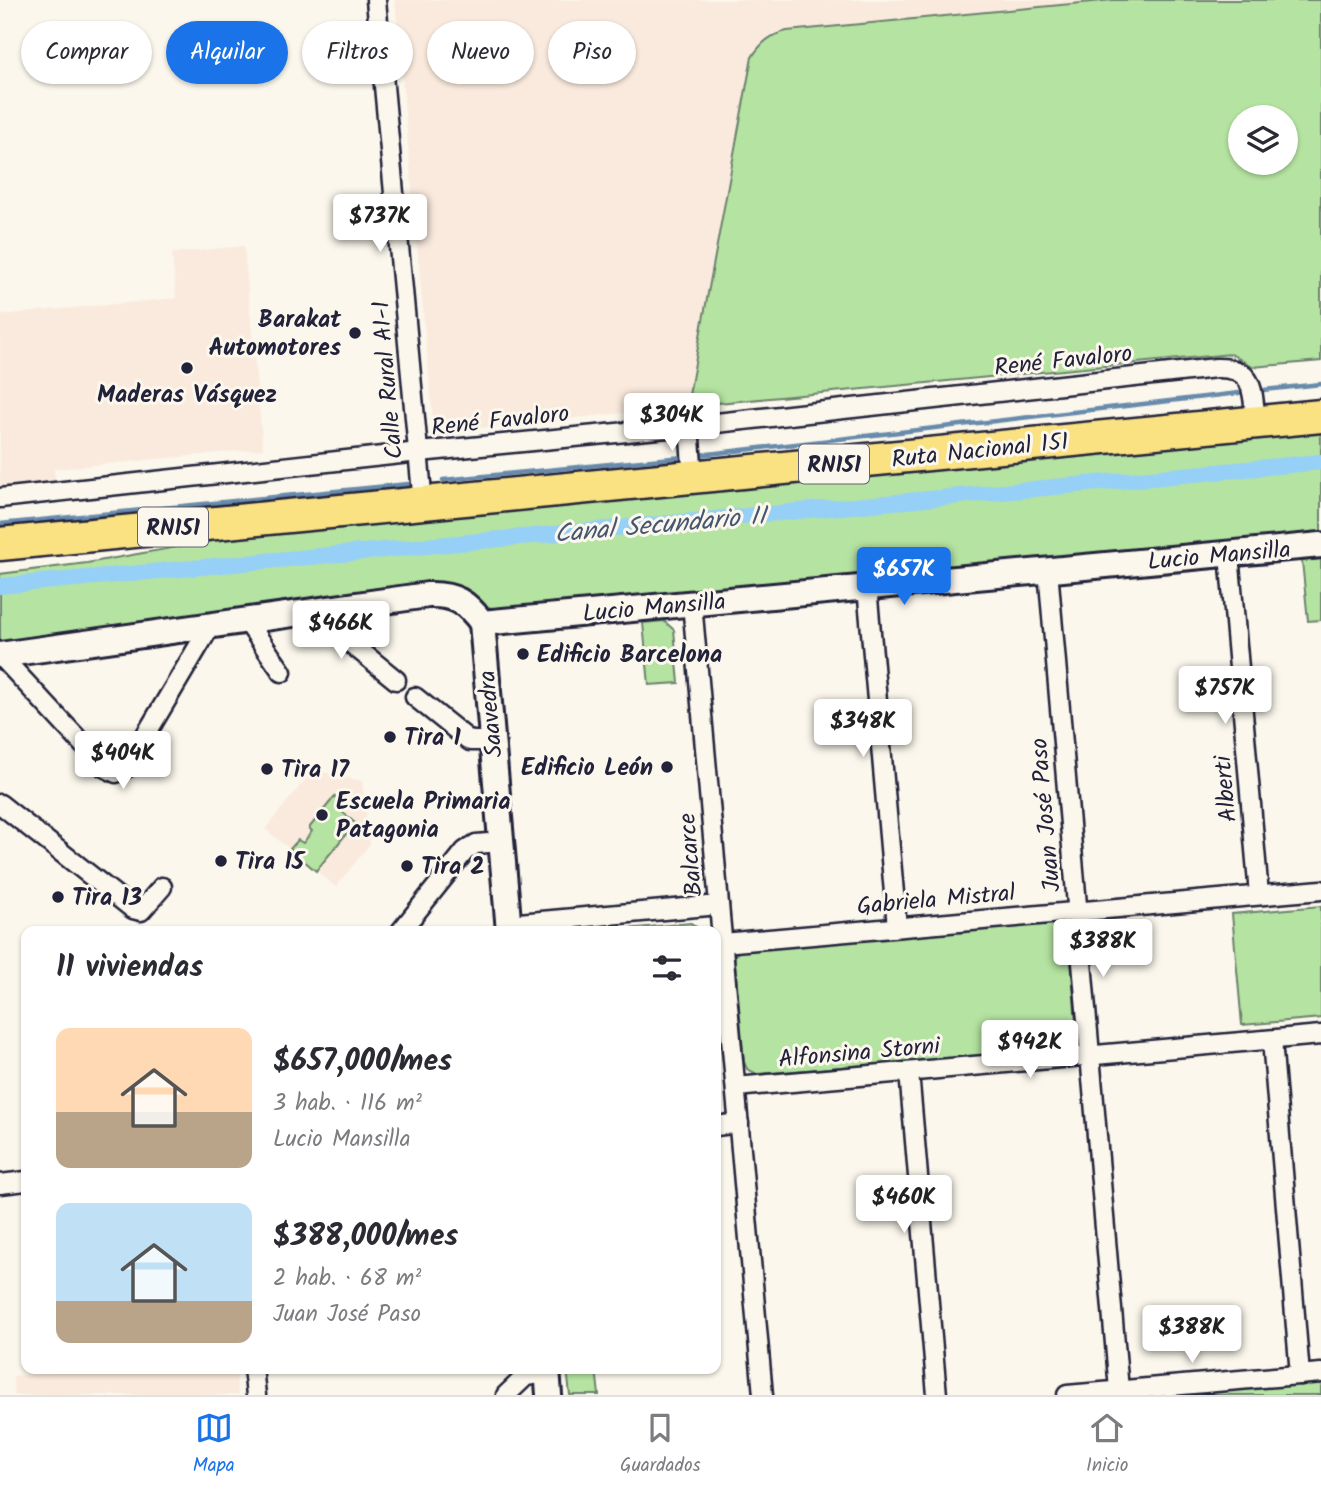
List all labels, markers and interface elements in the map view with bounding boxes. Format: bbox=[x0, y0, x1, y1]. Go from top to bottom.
chip: Comprar bbox=[21, 21, 152, 84]
chip: Alquilar bbox=[166, 21, 288, 84]
chip: Filtros bbox=[302, 21, 413, 84]
chip: Nuevo bbox=[427, 21, 534, 84]
chip: Piso bbox=[548, 21, 636, 84]
map controls bbox=[1228, 105, 1298, 175]
button: layers bbox=[1228, 105, 1298, 175]
pin: $737K bbox=[331, 194, 429, 254]
text: $737K bbox=[349, 199, 411, 235]
street label: Calle Rural A1-1 bbox=[362, 299, 415, 461]
place label: Barakat Automotores bbox=[208, 301, 342, 368]
marker: Barakat Automotores bbox=[347, 325, 363, 341]
street label: René Favaloro bbox=[992, 335, 1134, 388]
marker: Maderas Vásquez bbox=[179, 360, 195, 376]
place label: Maderas Vásquez bbox=[97, 376, 277, 415]
pin: $304K bbox=[623, 393, 721, 453]
street label: René Favaloro bbox=[429, 395, 571, 448]
text: $304K bbox=[640, 398, 704, 434]
street label: Ruta Nacional 151 bbox=[890, 423, 1071, 480]
road number: RN151 bbox=[799, 445, 869, 484]
water label: Canal Secundario II bbox=[553, 495, 772, 556]
road number: RN151 bbox=[138, 508, 208, 547]
street label: Lucio Mansilla bbox=[1146, 531, 1292, 582]
pin: $657K bbox=[855, 548, 953, 607]
text: $657K bbox=[873, 552, 935, 588]
street label: Lucio Mansilla bbox=[581, 583, 727, 634]
pin: $466K bbox=[292, 602, 390, 661]
text: $466K bbox=[309, 606, 373, 642]
place label: Edificio Barcelona bbox=[537, 636, 722, 675]
marker: Edificio Barcelona bbox=[515, 646, 531, 662]
pin: $757K bbox=[1176, 666, 1274, 726]
street label: Saavedra bbox=[468, 669, 515, 759]
text: $757K bbox=[1195, 671, 1255, 707]
pin: $348K bbox=[814, 700, 912, 759]
text: $348K bbox=[830, 704, 896, 740]
place label: Tira 1 bbox=[404, 719, 461, 758]
marker: Tira 1 bbox=[382, 729, 398, 745]
pin: $404K bbox=[74, 732, 172, 791]
text: $404K bbox=[91, 736, 155, 772]
street label: Juan José Paso bbox=[1020, 736, 1073, 893]
place label: Edificio León bbox=[521, 749, 653, 788]
place label: Tira 17 bbox=[281, 751, 350, 790]
street label: Alberti bbox=[1204, 753, 1249, 824]
marker: Edificio León bbox=[659, 759, 675, 775]
marker: Tira 17 bbox=[259, 761, 275, 777]
place label: Escuela Primaria Patagonia bbox=[336, 783, 511, 850]
marker: Escuela Primaria Patagonia bbox=[314, 807, 330, 823]
street label: Balcarce bbox=[668, 811, 715, 898]
place label: Tira 15 bbox=[235, 843, 306, 882]
place label: Tira 2 bbox=[421, 848, 484, 887]
marker: Tira 15 bbox=[213, 853, 229, 869]
marker: Tira 2 bbox=[399, 858, 415, 874]
street label: Gabriela Mistral bbox=[855, 874, 1017, 927]
place label: Tira 13 bbox=[72, 879, 142, 918]
marker: Tira 13 bbox=[50, 889, 66, 905]
pin: $388K bbox=[1054, 920, 1152, 979]
text: $388K bbox=[1069, 924, 1137, 960]
text: 11 viviendas bbox=[56, 944, 203, 992]
icon: filters bbox=[648, 949, 686, 987]
pin: $942K bbox=[981, 1020, 1079, 1080]
text: $942K bbox=[997, 1025, 1063, 1061]
street label: Alfonsina Storni bbox=[777, 1027, 943, 1080]
text: $657,000/mes bbox=[273, 1038, 452, 1086]
icon: home bbox=[112, 1056, 196, 1140]
text: 3 hab. · 116 m² bbox=[273, 1086, 422, 1122]
text: Lucio Mansilla bbox=[273, 1122, 411, 1158]
pin: $460K bbox=[855, 1176, 953, 1235]
text: $460K bbox=[872, 1180, 936, 1216]
text: $388,000/mes bbox=[273, 1213, 458, 1261]
icon: home bbox=[112, 1231, 196, 1315]
text: 2 hab. · 68 m² bbox=[273, 1261, 421, 1297]
text: Juan José Paso bbox=[273, 1297, 421, 1333]
pin: $388K bbox=[1143, 1306, 1241, 1365]
text: $388K bbox=[1158, 1310, 1226, 1346]
tab: Mapa bbox=[193, 1409, 235, 1481]
tab: Guardados bbox=[620, 1409, 701, 1481]
tab: Inicio bbox=[1086, 1409, 1128, 1481]

